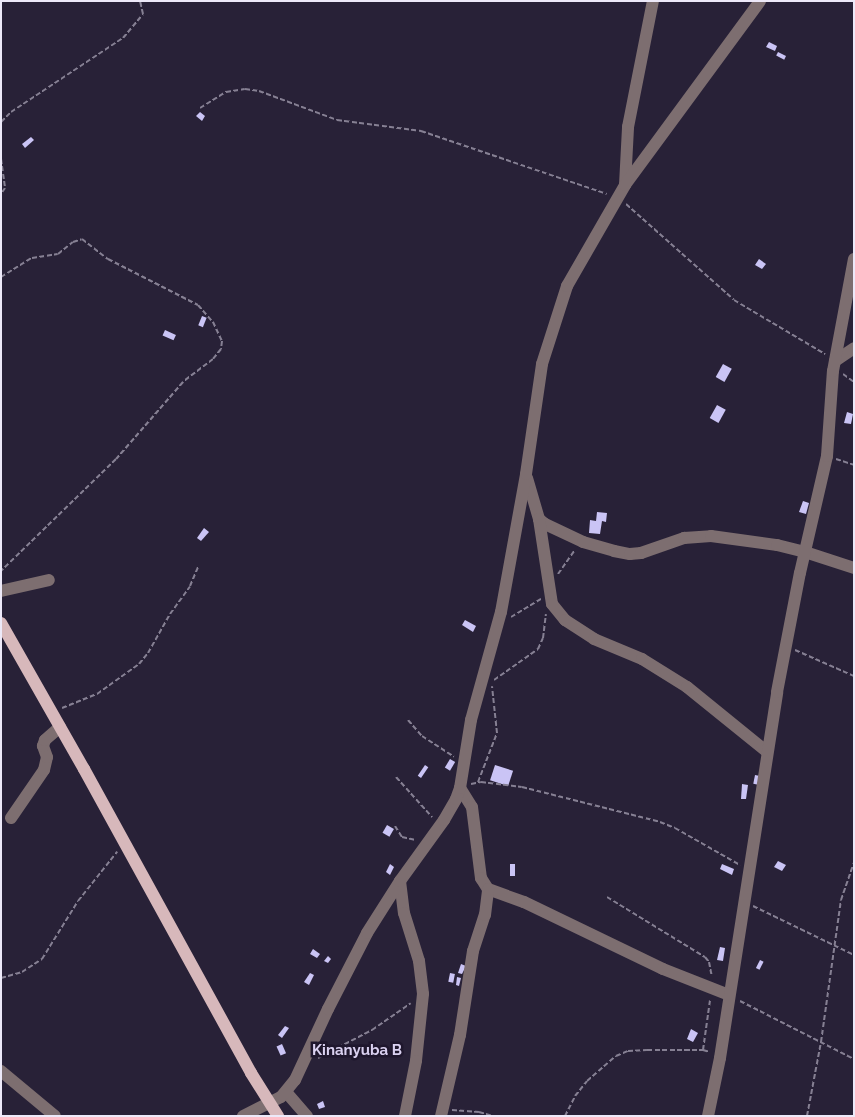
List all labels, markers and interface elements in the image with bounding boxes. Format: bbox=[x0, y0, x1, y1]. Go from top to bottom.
district label: Kinanyuba B bbox=[312, 1042, 402, 1060]

